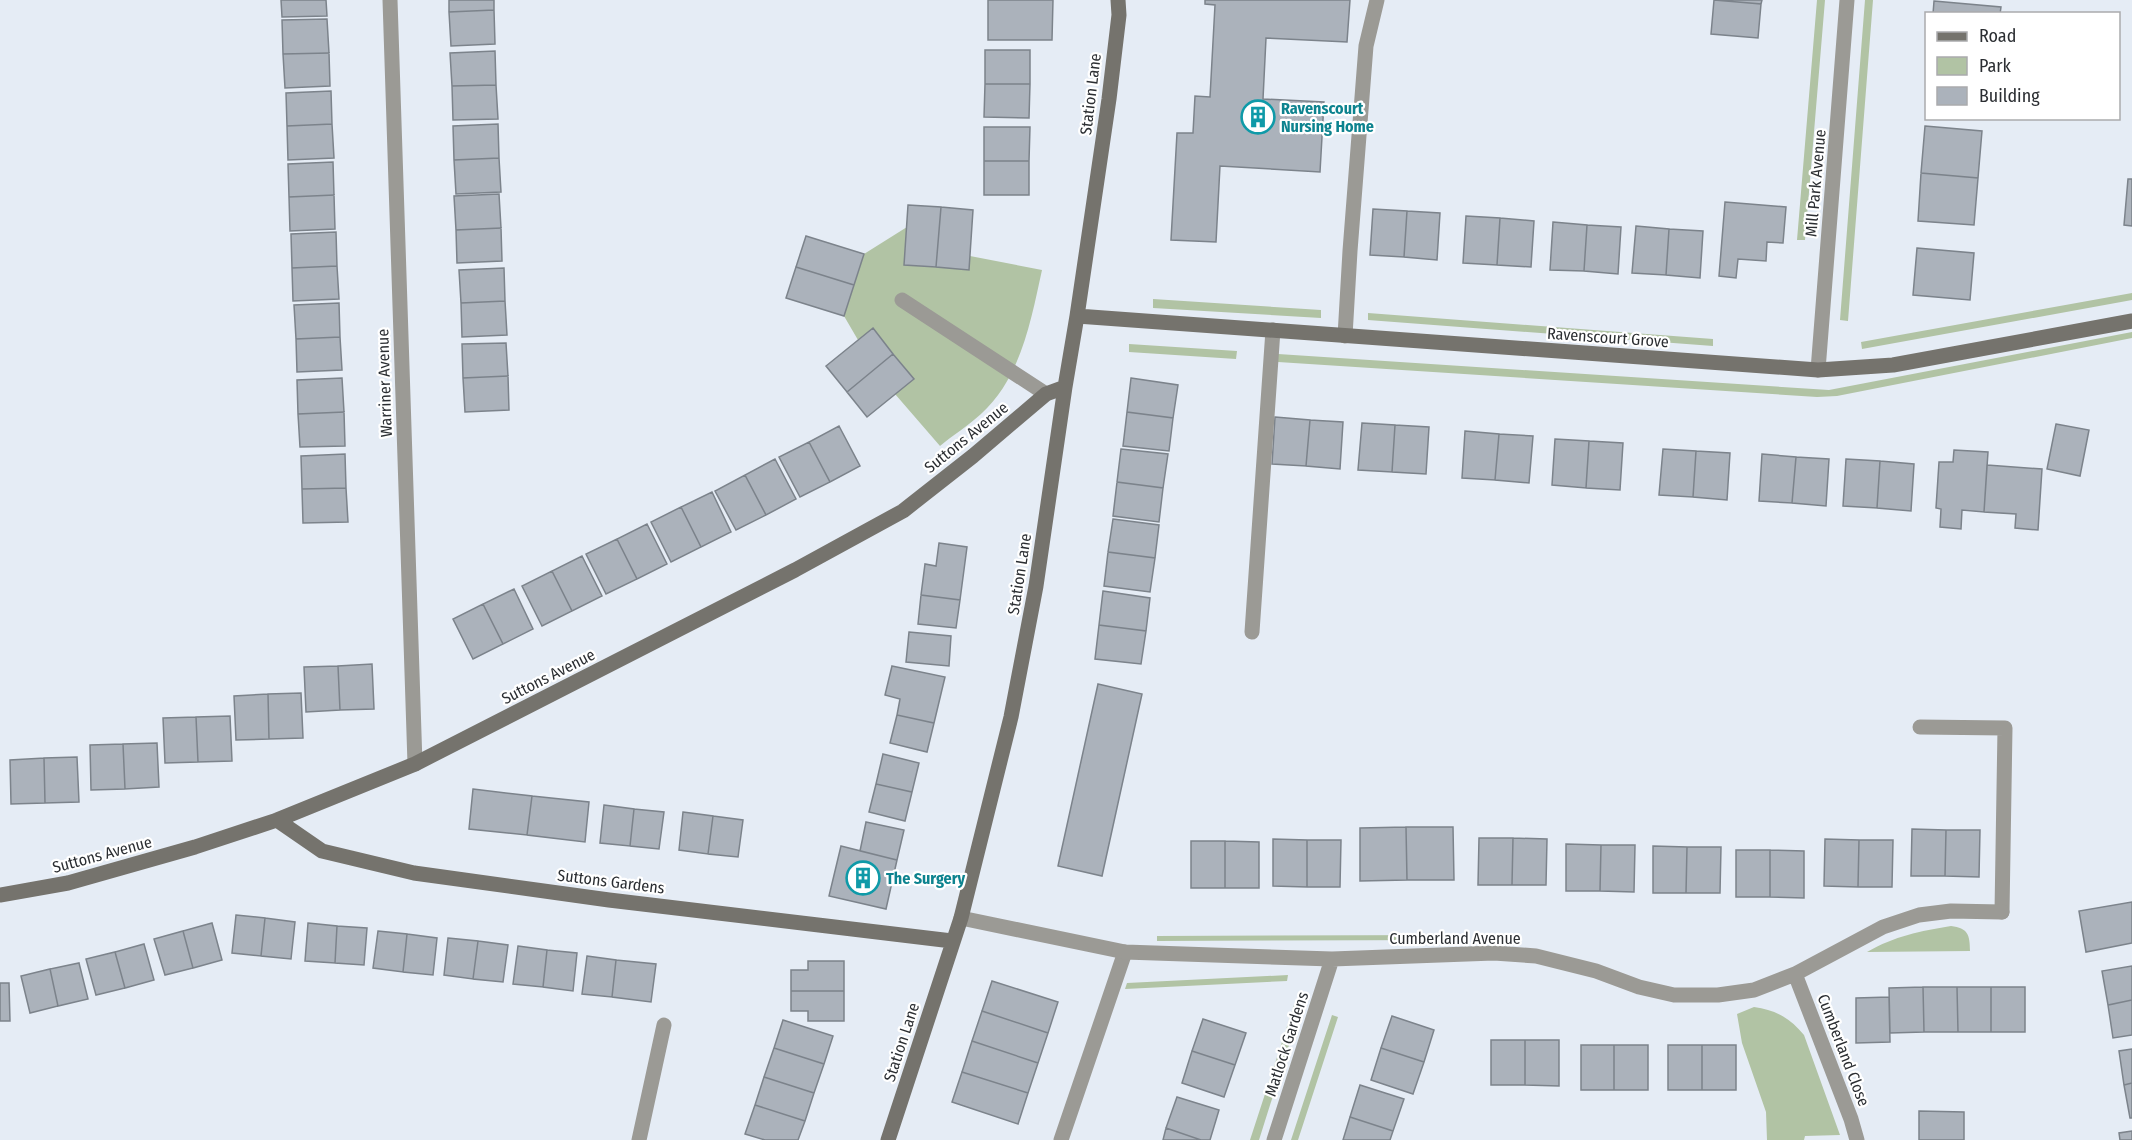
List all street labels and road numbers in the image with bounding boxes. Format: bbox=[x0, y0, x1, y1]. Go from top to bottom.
street label: Station Lane bbox=[1076, 52, 1105, 136]
street label: Mill Park Avenue bbox=[1801, 128, 1830, 238]
street label: Ravenscourt Grove bbox=[1546, 324, 1670, 351]
street label: Warriner Avenue bbox=[373, 328, 396, 437]
street label: Suttons Avenue bbox=[921, 398, 1012, 477]
street label: Station Lane bbox=[1004, 532, 1035, 616]
street label: Suttons Avenue bbox=[498, 645, 598, 708]
street label: Suttons Avenue bbox=[50, 832, 154, 877]
street label: Suttons Gardens bbox=[556, 865, 666, 898]
street label: Cumberland Avenue bbox=[1389, 929, 1521, 948]
street label: Matlock Gardens bbox=[1261, 989, 1312, 1099]
street label: Cumberland Close bbox=[1813, 991, 1874, 1109]
street label: Station Lane bbox=[880, 1000, 923, 1084]

